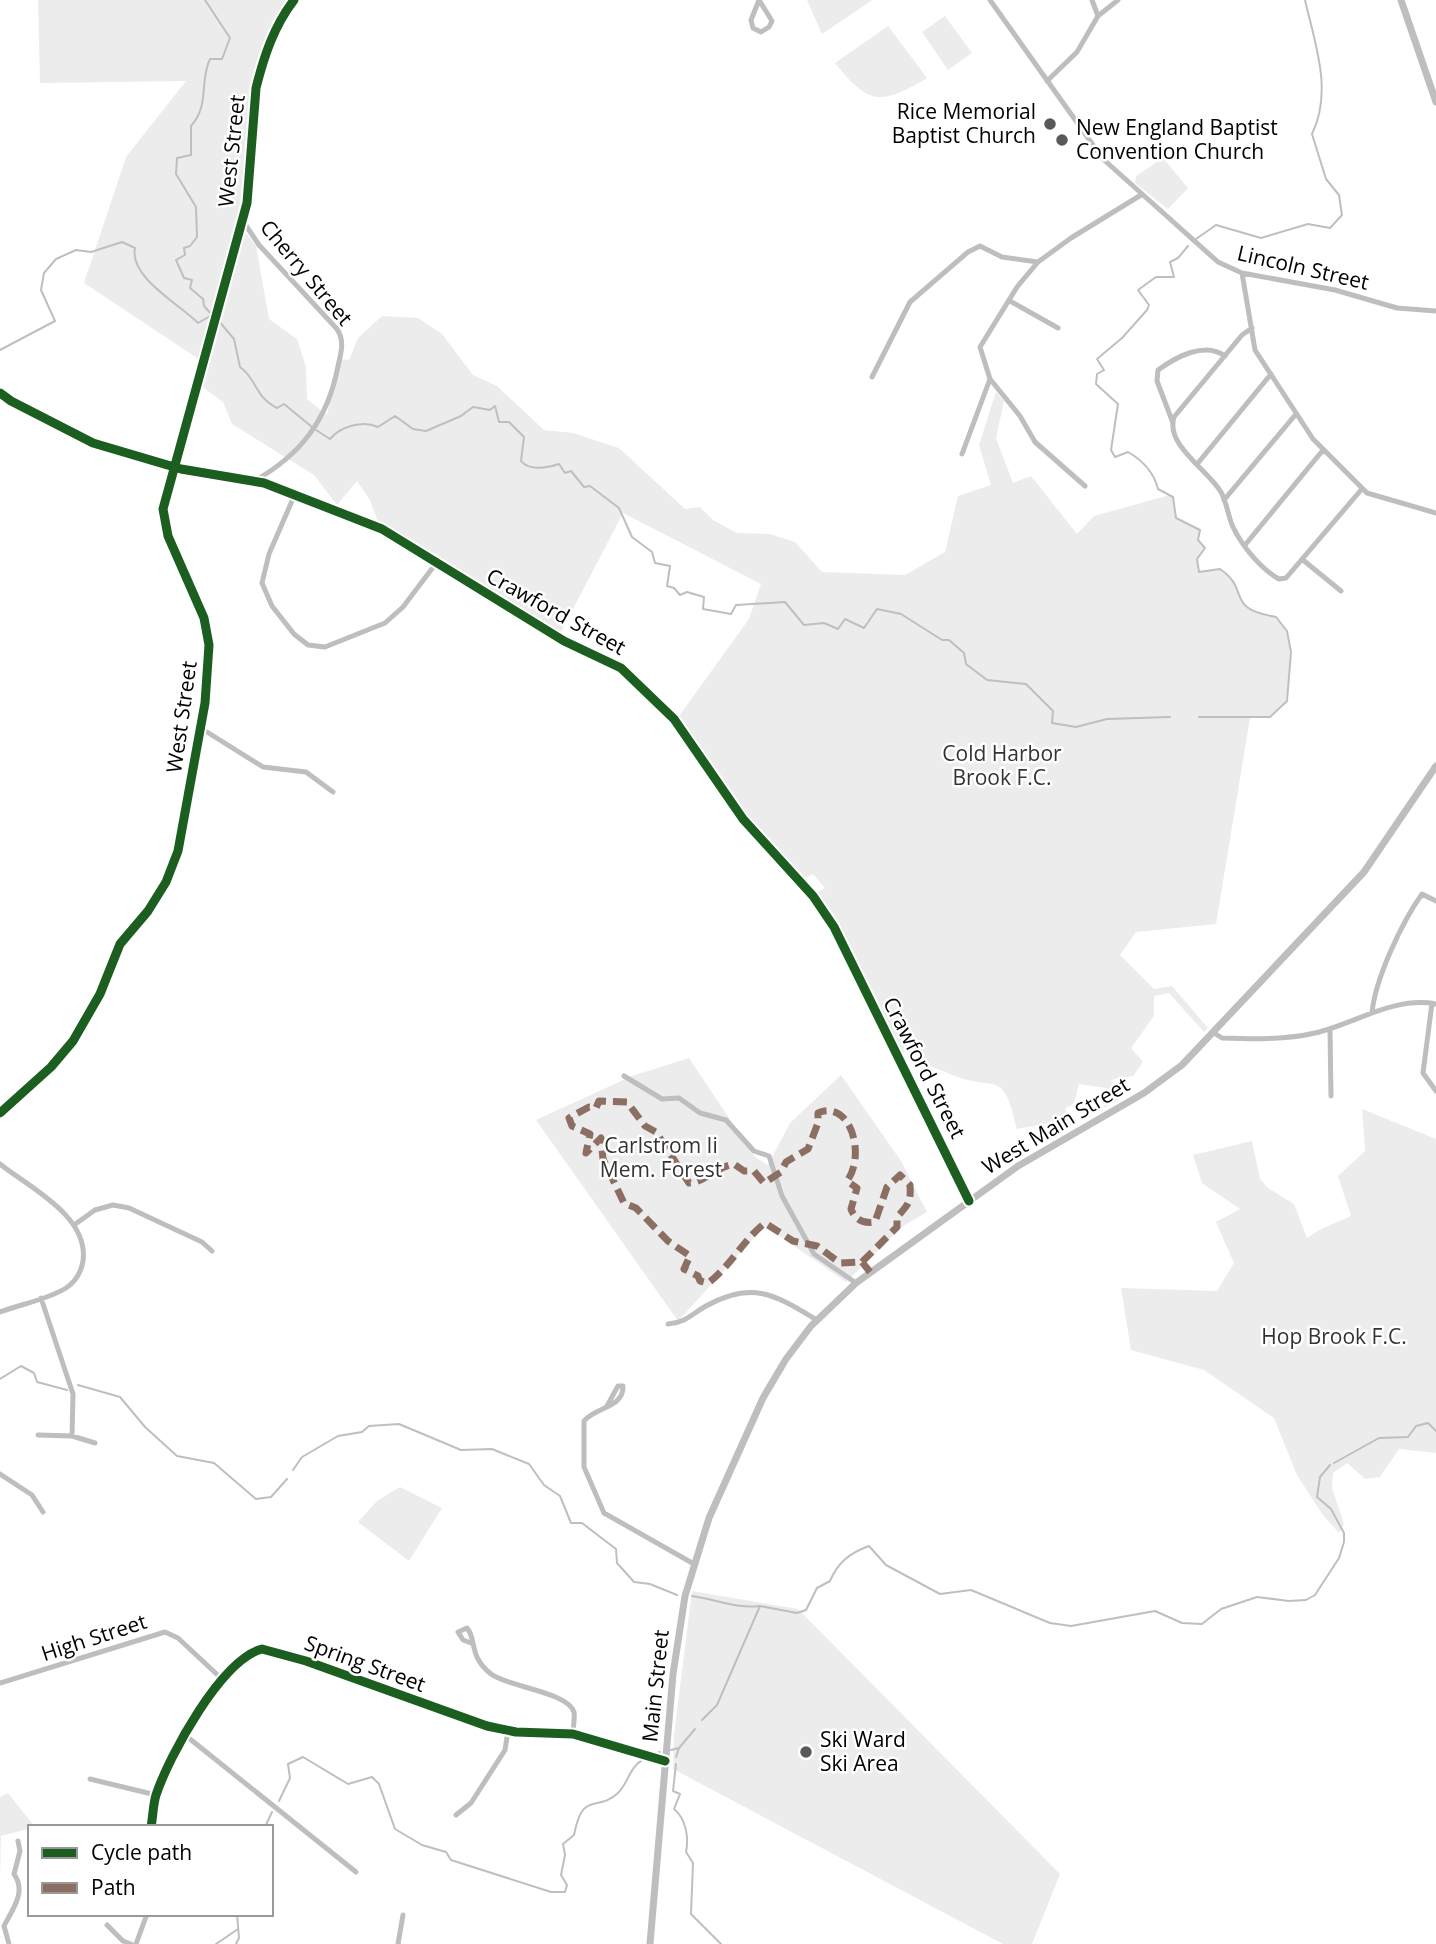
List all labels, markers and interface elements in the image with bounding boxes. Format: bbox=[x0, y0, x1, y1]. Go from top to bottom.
street label: West Street bbox=[211, 93, 251, 208]
place label: Rice Memorial Baptist Church bbox=[892, 97, 1036, 149]
place label: New England Baptist Convention Church bbox=[1076, 113, 1278, 165]
marker: Rice Memorial Baptist Church bbox=[1042, 116, 1058, 132]
marker: New England Baptist Convention Church bbox=[1054, 132, 1070, 148]
street label: Cherry Street bbox=[254, 214, 359, 331]
street label: Lincoln Street bbox=[1235, 238, 1372, 296]
street label: Crawford Street bbox=[482, 561, 631, 661]
street label: West Street bbox=[159, 659, 203, 775]
park label: Cold Harbor Brook F.C. bbox=[942, 739, 1062, 791]
street label: Crawford Street bbox=[877, 992, 973, 1143]
street label: West Main Street bbox=[977, 1070, 1134, 1180]
park label: Carlstrom Ii Mem. Forest bbox=[600, 1131, 722, 1183]
park label: Hop Brook F.C. bbox=[1261, 1322, 1407, 1350]
street label: High Street bbox=[37, 1607, 150, 1667]
street label: Spring Street bbox=[301, 1628, 430, 1698]
street label: Main Street bbox=[635, 1628, 675, 1743]
place label: Ski Ward Ski Area bbox=[820, 1725, 906, 1777]
marker: Ski Ward Ski Area bbox=[798, 1744, 814, 1760]
legend bbox=[28, 1825, 273, 1916]
text: Cycle path bbox=[91, 1838, 192, 1866]
text: Path bbox=[91, 1873, 136, 1901]

